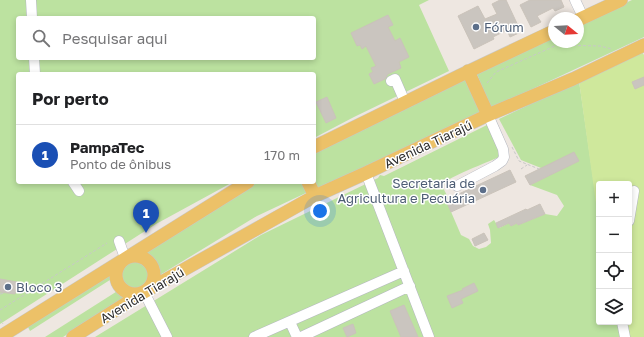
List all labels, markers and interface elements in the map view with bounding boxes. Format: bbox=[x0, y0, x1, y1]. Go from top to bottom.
north arrow bbox=[548, 12, 584, 48]
search box bbox=[16, 16, 316, 60]
place label: Fórum bbox=[484, 19, 524, 35]
marker: Fórum bbox=[471, 22, 481, 32]
icon: search bbox=[30, 27, 52, 49]
text: Pesquisar aqui bbox=[62, 29, 167, 47]
text: Por perto bbox=[32, 88, 109, 109]
street label: Avenida Tiarajú bbox=[382, 117, 474, 171]
text: PampaTec bbox=[70, 138, 144, 156]
text: 1 bbox=[42, 147, 48, 163]
text: 170 m bbox=[264, 147, 300, 163]
text: Ponto de ônibus bbox=[70, 156, 171, 172]
place label: Secretaria de Agricultura e Pecuária bbox=[338, 175, 475, 206]
map controls bbox=[596, 181, 632, 325]
button: + bbox=[596, 181, 632, 217]
marker: Secretaria de Agricultura e Pecuária bbox=[478, 185, 488, 195]
pin: 1 bbox=[133, 200, 159, 233]
your location bbox=[310, 201, 330, 221]
button: − bbox=[596, 217, 632, 253]
button: locate bbox=[596, 253, 632, 289]
street label: Avenida Tiarajú bbox=[97, 264, 187, 326]
place label: Bloco 3 bbox=[16, 279, 62, 295]
marker: Bloco 3 bbox=[3, 282, 13, 292]
button: layers bbox=[596, 289, 632, 325]

